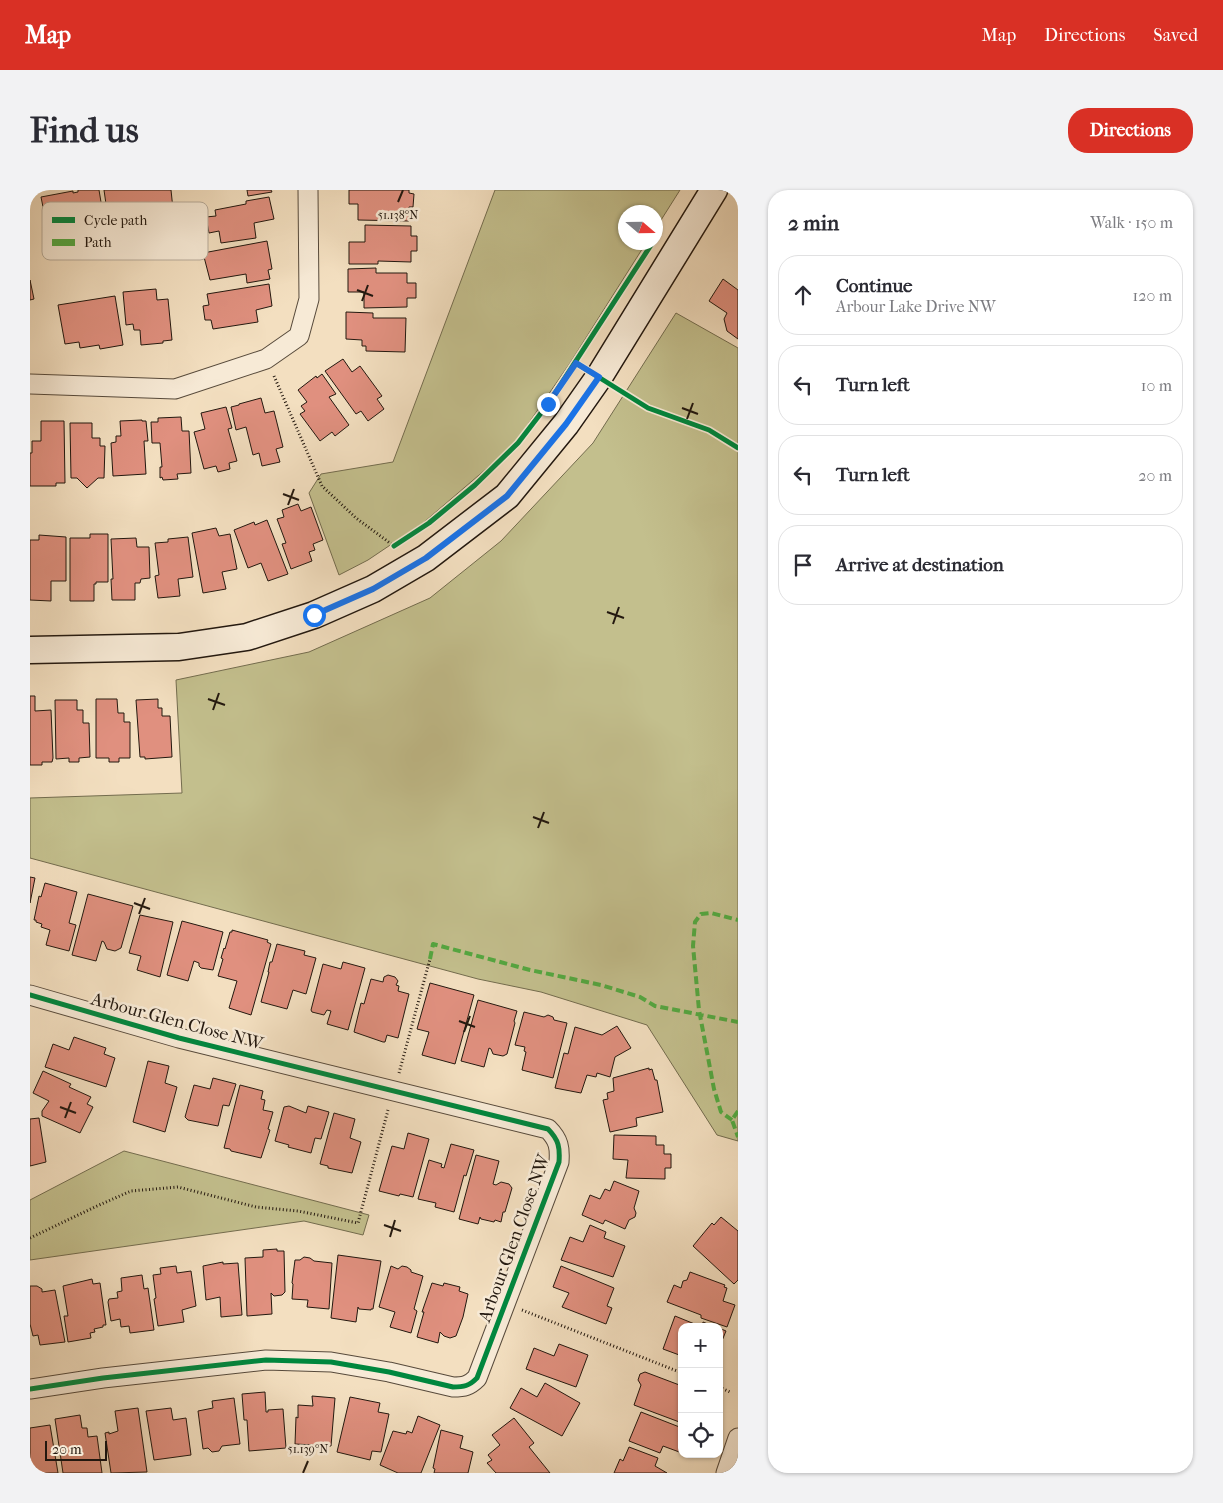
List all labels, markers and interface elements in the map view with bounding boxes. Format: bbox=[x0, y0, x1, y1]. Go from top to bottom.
text: Map bbox=[25, 21, 71, 49]
text: Map bbox=[982, 25, 1016, 46]
text: Directions bbox=[1044, 25, 1125, 46]
text: Saved bbox=[1153, 25, 1198, 46]
button: Directions bbox=[1068, 108, 1193, 153]
text: Find us bbox=[30, 110, 139, 151]
legend bbox=[42, 202, 208, 260]
north arrow bbox=[618, 205, 663, 250]
text: 51.138°N bbox=[378, 208, 418, 222]
text: 2 min bbox=[788, 211, 839, 235]
text: Cycle path bbox=[84, 212, 148, 229]
text: Walk · 150 m bbox=[1090, 213, 1173, 232]
text: Path bbox=[84, 234, 112, 251]
text: Continue bbox=[836, 275, 912, 297]
icon: ahead bbox=[789, 281, 817, 309]
text: 120 m bbox=[1133, 286, 1172, 305]
text: Arbour Lake Drive NW bbox=[836, 297, 996, 316]
icon: left bbox=[789, 371, 817, 399]
text: Turn left bbox=[836, 374, 910, 396]
text: 10 m bbox=[1141, 376, 1172, 395]
route end bbox=[537, 393, 560, 416]
icon: left bbox=[789, 461, 817, 489]
text: Turn left bbox=[836, 464, 910, 486]
text: 20 m bbox=[1138, 466, 1172, 485]
icon: arrive bbox=[789, 551, 817, 579]
text: Arrive at destination bbox=[836, 554, 1004, 576]
route start bbox=[303, 604, 326, 627]
street label: Arbour Glen Close NW bbox=[88, 988, 266, 1055]
street label: Arbour Glen Close NW bbox=[474, 1150, 555, 1326]
map controls bbox=[678, 1323, 723, 1458]
button: + bbox=[678, 1323, 723, 1368]
button: − bbox=[678, 1368, 723, 1413]
button: locate bbox=[678, 1413, 723, 1458]
scale bar bbox=[45, 1438, 108, 1461]
text: 20 m bbox=[52, 1441, 82, 1458]
text: 51.139°N bbox=[288, 1442, 328, 1456]

